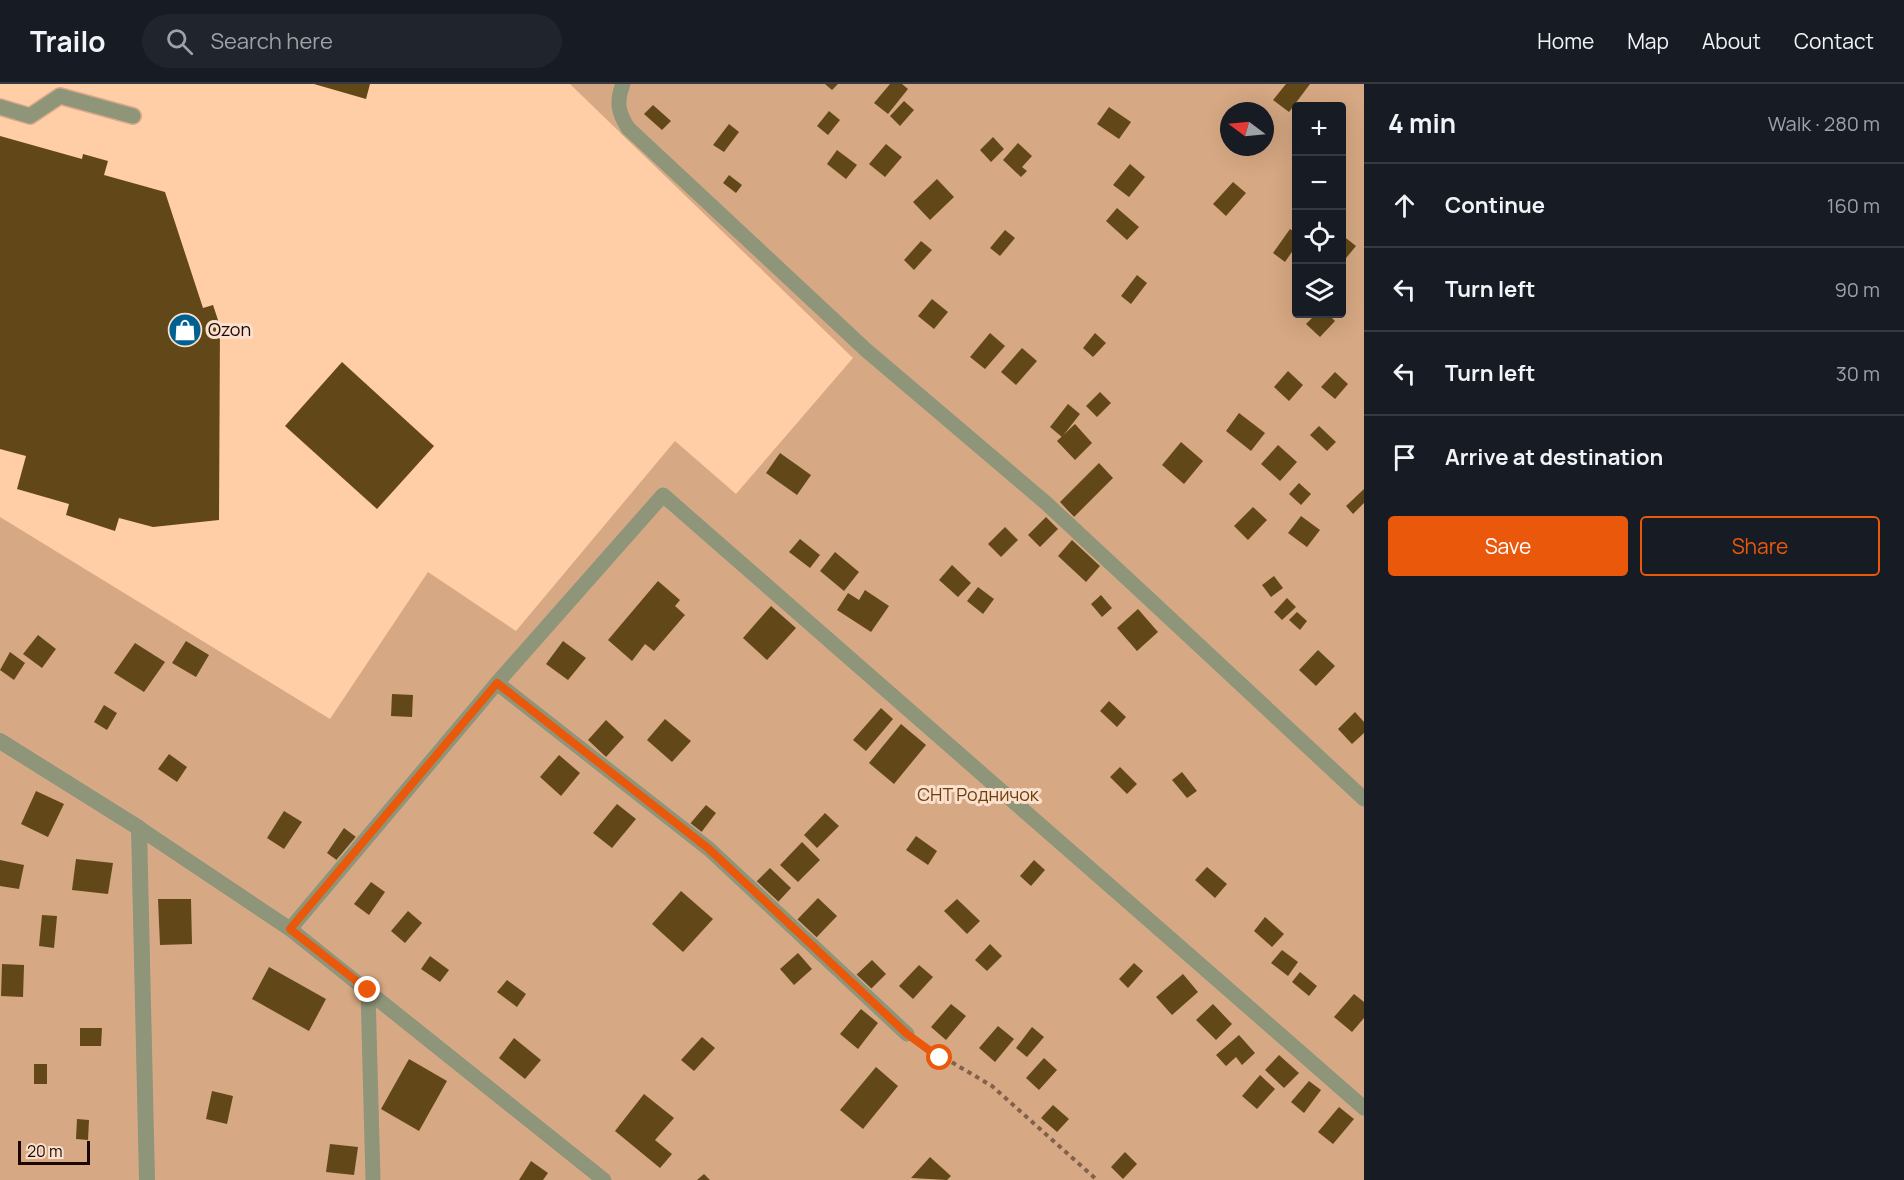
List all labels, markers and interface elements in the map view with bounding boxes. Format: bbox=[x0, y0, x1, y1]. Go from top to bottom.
search box bbox=[142, 14, 562, 68]
text: Trailo bbox=[30, 22, 106, 60]
icon: search bbox=[163, 25, 196, 58]
text: Search here bbox=[211, 26, 333, 56]
text: Home bbox=[1537, 27, 1594, 55]
text: Map bbox=[1627, 27, 1669, 55]
text: About bbox=[1702, 27, 1761, 55]
text: Contact bbox=[1794, 27, 1874, 55]
north arrow bbox=[1220, 102, 1274, 156]
map controls bbox=[1292, 102, 1346, 318]
button: + bbox=[1292, 102, 1346, 156]
text: 4 min bbox=[1388, 105, 1456, 141]
text: Walk · 280 m bbox=[1768, 110, 1880, 137]
button: − bbox=[1292, 156, 1346, 210]
icon: ahead bbox=[1388, 189, 1421, 222]
text: Continue bbox=[1445, 190, 1545, 220]
text: 160 m bbox=[1827, 192, 1880, 219]
button: locate bbox=[1292, 210, 1346, 264]
button: layers bbox=[1292, 264, 1346, 318]
icon: left bbox=[1388, 273, 1421, 306]
text: Turn left bbox=[1445, 274, 1535, 304]
text: 90 m bbox=[1834, 276, 1880, 303]
shop icon: Ozon bbox=[167, 312, 203, 348]
place label: Ozon bbox=[208, 317, 251, 341]
icon: left bbox=[1388, 357, 1421, 390]
text: Turn left bbox=[1445, 358, 1535, 388]
text: 30 m bbox=[1836, 360, 1880, 387]
icon: arrive bbox=[1388, 441, 1421, 474]
text: Arrive at destination bbox=[1445, 442, 1663, 472]
button: Save bbox=[1388, 516, 1628, 576]
button: Share bbox=[1640, 516, 1880, 576]
park label: СНТ Родничок bbox=[917, 782, 1040, 806]
route end bbox=[354, 976, 380, 1002]
route start bbox=[926, 1044, 952, 1070]
scale bar bbox=[18, 1138, 90, 1166]
text: 20 m bbox=[27, 1140, 63, 1162]

